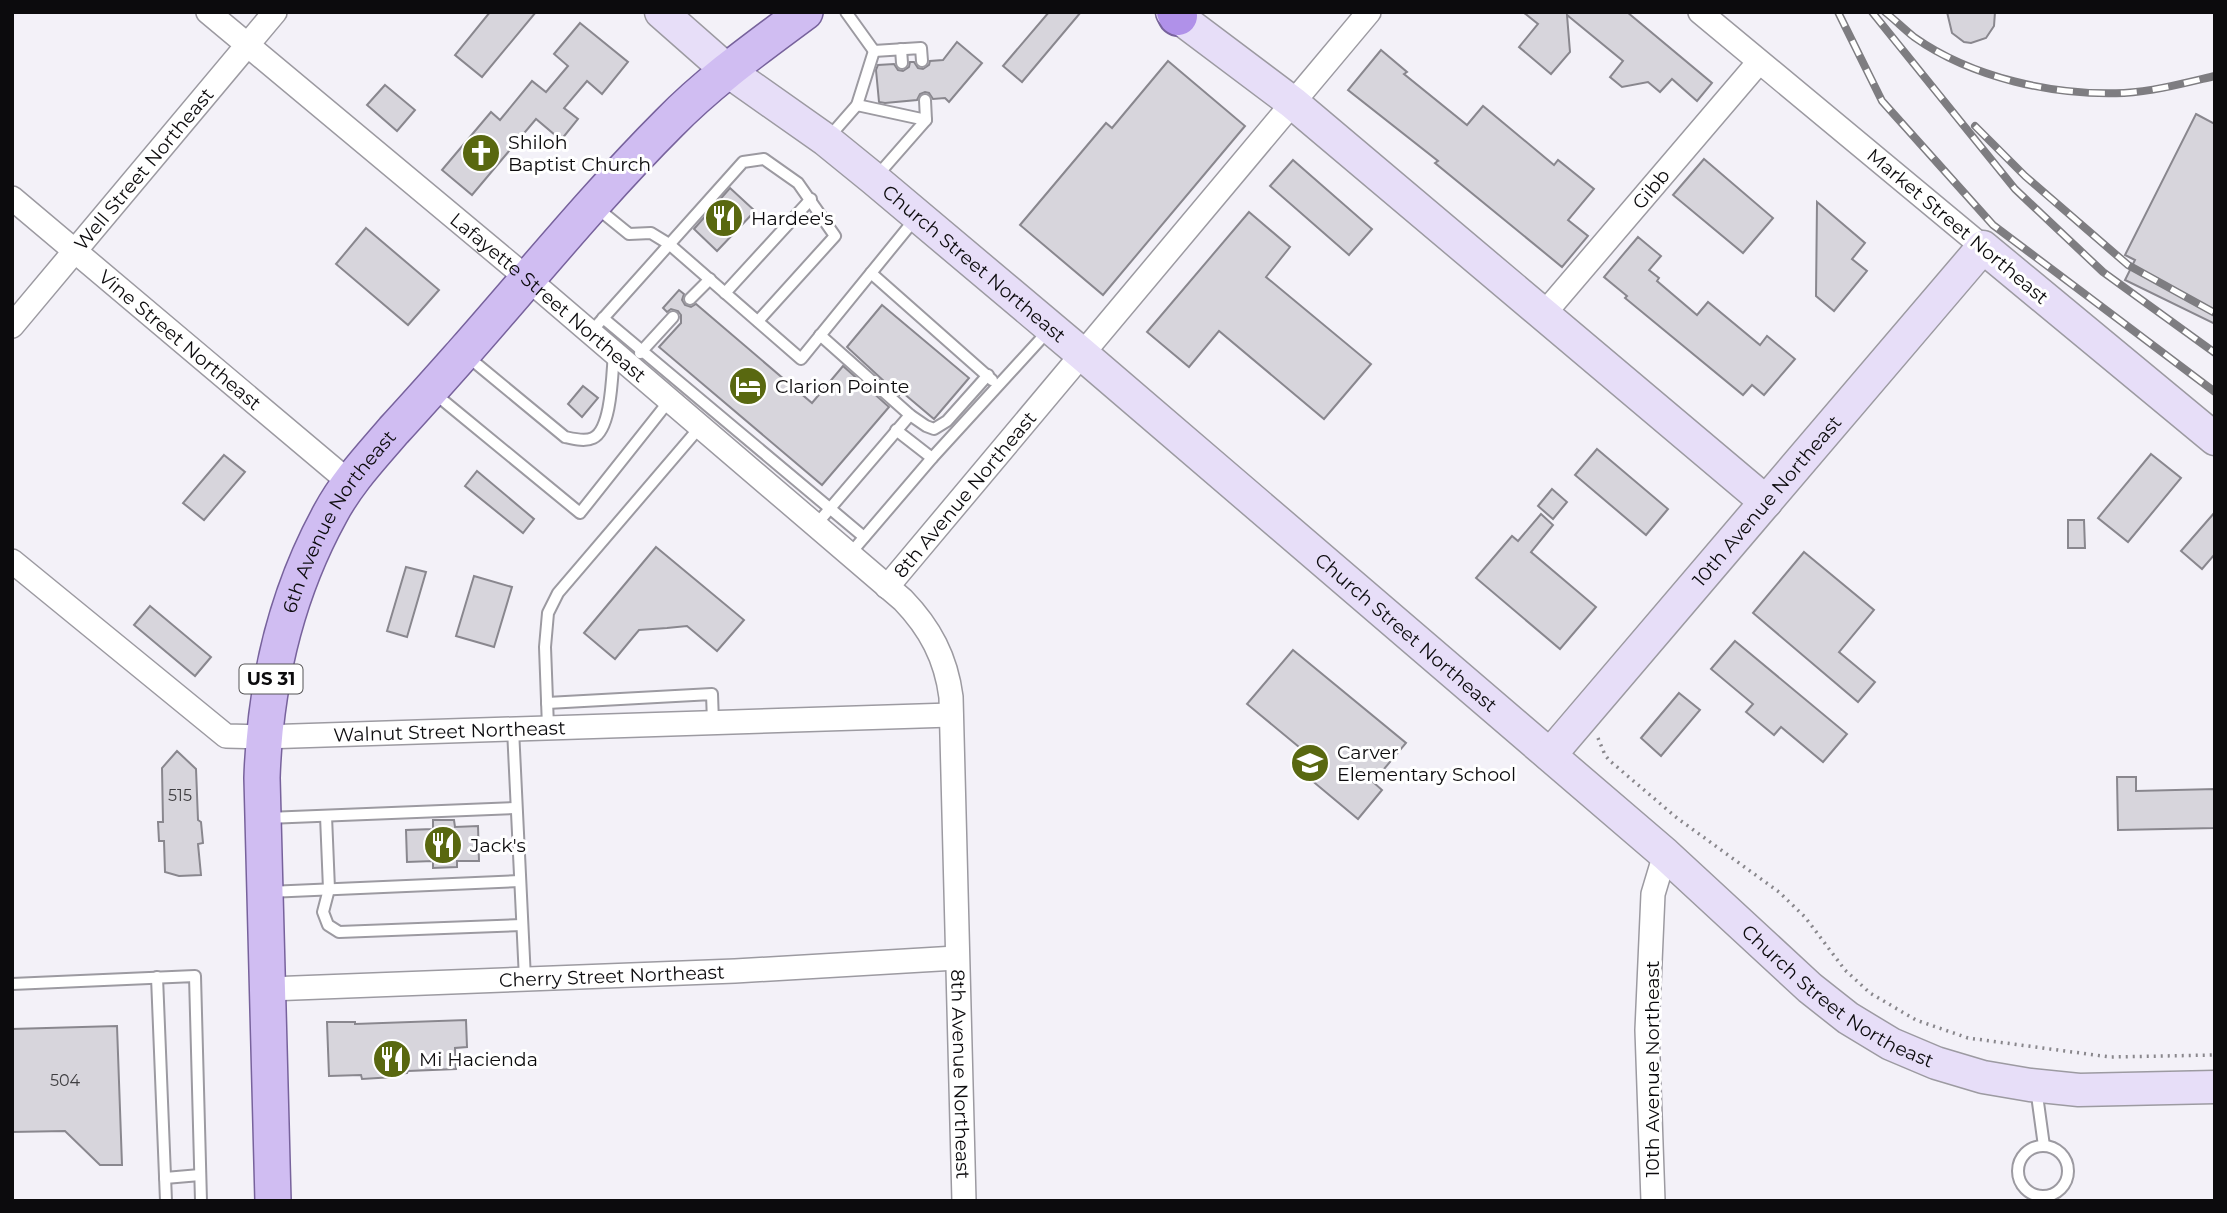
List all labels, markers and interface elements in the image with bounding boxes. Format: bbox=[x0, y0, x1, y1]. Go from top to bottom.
street label: Well Street Northeast bbox=[70, 83, 219, 255]
place label: Shiloh Baptist Church bbox=[508, 131, 651, 176]
church icon: Shiloh Baptist Church bbox=[460, 132, 502, 174]
street label: Market Street Northeast bbox=[1862, 144, 2053, 309]
street label: Gibb bbox=[1628, 164, 1675, 214]
street label: Church Street Northeast bbox=[878, 180, 1071, 348]
restaurant icon: Hardee's bbox=[703, 197, 745, 239]
place label: Hardee's bbox=[751, 207, 834, 230]
street label: Lafayette Street Northeast bbox=[445, 208, 651, 387]
street label: Vine Street Northeast bbox=[94, 265, 266, 415]
hotel icon: Clarion Pointe bbox=[727, 365, 769, 407]
place label: Clarion Pointe bbox=[775, 375, 909, 398]
street label: 8th Avenue Northeast bbox=[889, 407, 1041, 582]
street label: 10th Avenue Northeast bbox=[1688, 411, 1846, 591]
street label: 6th Avenue Northeast bbox=[278, 425, 401, 616]
street label: Church Street Northeast bbox=[1310, 548, 1502, 717]
road number: US 31 bbox=[240, 664, 302, 694]
street label: Walnut Street Northeast bbox=[333, 716, 566, 747]
place label: Carver Elementary School bbox=[1337, 741, 1516, 786]
school or university icon: Carver Elementary School bbox=[1289, 742, 1331, 784]
house number: 515 bbox=[168, 786, 192, 805]
restaurant icon: Jack's bbox=[422, 824, 464, 866]
place label: Jack's bbox=[469, 834, 526, 857]
street label: Church Street Northeast bbox=[1737, 920, 1937, 1073]
street label: Cherry Street Northeast bbox=[498, 960, 725, 992]
street label: 10th Avenue Northeast bbox=[1641, 960, 1664, 1178]
street label: 8th Avenue Northeast bbox=[946, 969, 974, 1180]
restaurant icon: Mi Hacienda bbox=[371, 1038, 413, 1080]
place label: Mi Hacienda bbox=[419, 1048, 538, 1071]
house number: 504 bbox=[50, 1071, 81, 1090]

